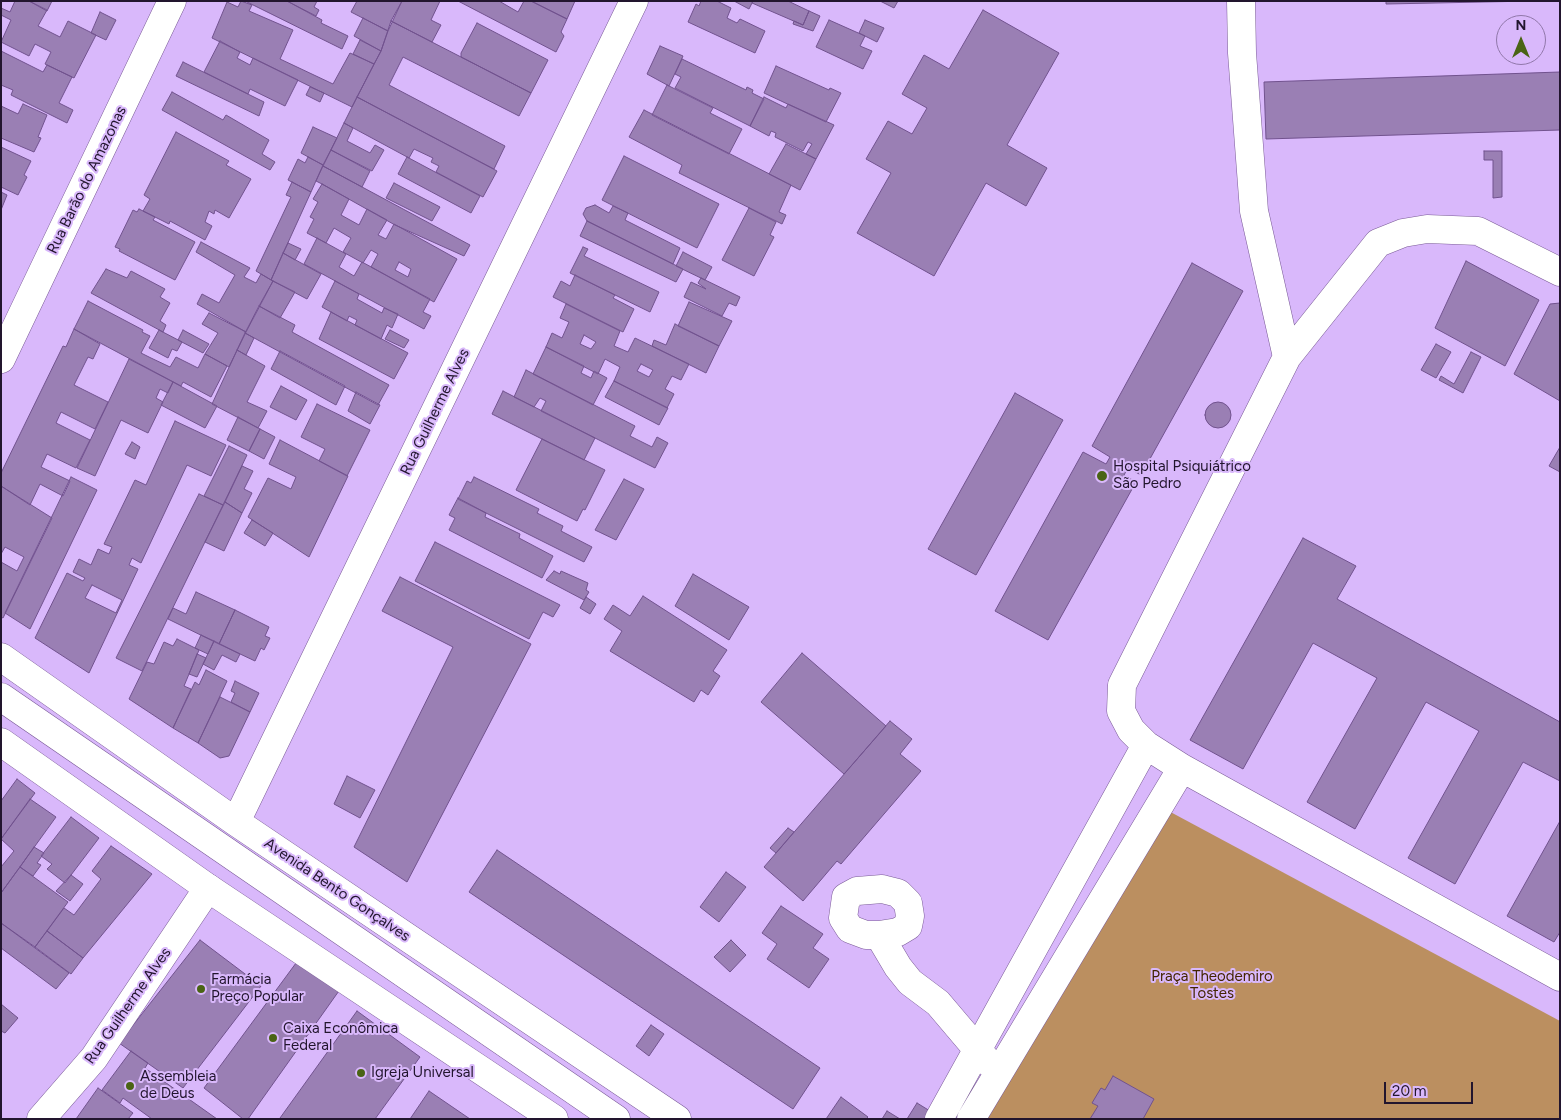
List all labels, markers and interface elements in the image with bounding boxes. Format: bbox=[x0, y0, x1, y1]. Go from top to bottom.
north arrow bbox=[1496, 15, 1546, 65]
text: N bbox=[1516, 17, 1526, 34]
street label: Rua Barão do Amazonas bbox=[43, 103, 131, 257]
street label: Rua Guilherme Alves bbox=[397, 346, 473, 478]
place label: Hospital Psiquiátrico São Pedro bbox=[1113, 458, 1251, 493]
marker: Hospital Psiquiátrico São Pedro bbox=[1095, 469, 1109, 483]
street label: Avenida Bento Gonçalves bbox=[261, 834, 413, 946]
street label: Rua Guilherme Alves bbox=[81, 944, 175, 1068]
park label: Praça Theodemiro Tostes bbox=[1151, 968, 1273, 1003]
place label: Farmácia Preço Popular bbox=[211, 971, 304, 1006]
marker: Farmácia Preço Popular bbox=[195, 983, 207, 995]
place label: Caixa Econômica Federal bbox=[283, 1020, 398, 1055]
marker: Caixa Econômica Federal bbox=[267, 1032, 279, 1044]
place label: Igreja Universal bbox=[371, 1064, 474, 1082]
marker: Igreja Universal bbox=[355, 1067, 367, 1079]
place label: Assembleia de Deus bbox=[140, 1068, 216, 1103]
scale bar bbox=[1386, 1072, 1475, 1104]
marker: Assembleia de Deus bbox=[124, 1080, 136, 1092]
text: 20 m bbox=[1392, 1082, 1426, 1100]

